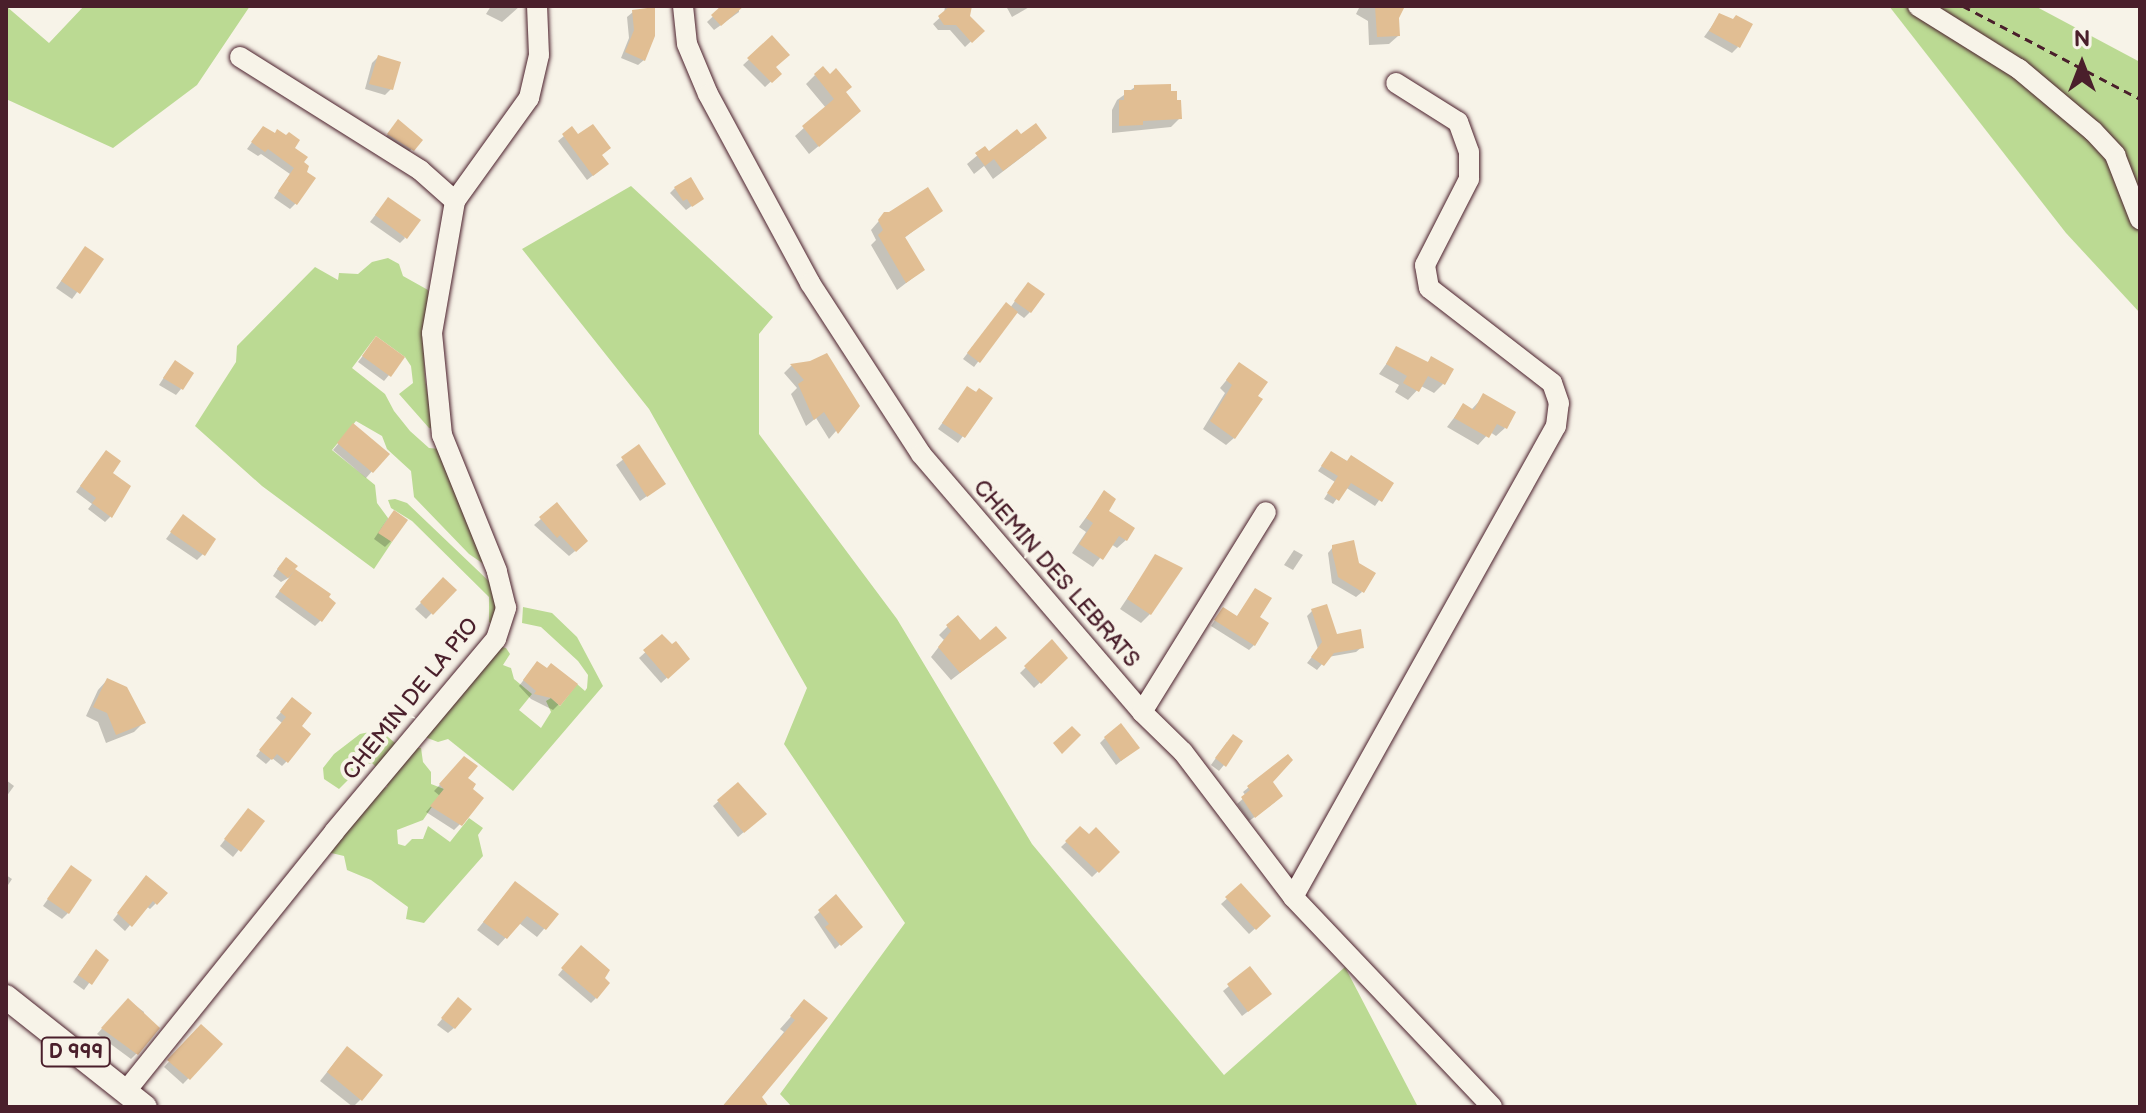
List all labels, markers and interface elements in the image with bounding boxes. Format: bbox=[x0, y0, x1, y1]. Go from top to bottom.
north arrow bbox=[2042, 24, 2122, 104]
text: N bbox=[2074, 26, 2090, 53]
street label: CHEMIN DES LEBRATS bbox=[967, 475, 1145, 673]
street label: CHEMIN DE LA PIO bbox=[338, 613, 484, 785]
road number: D 999 bbox=[40, 1036, 112, 1068]

